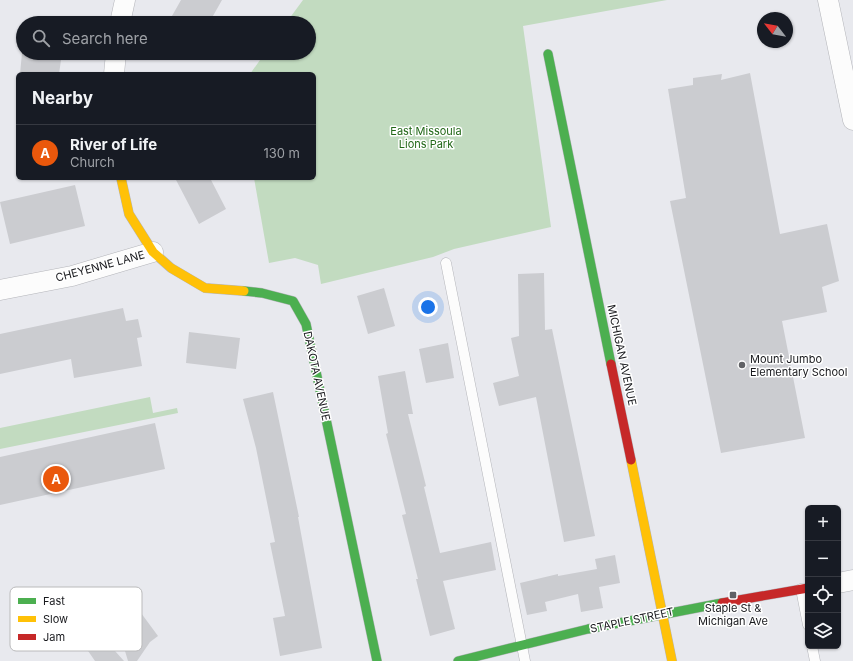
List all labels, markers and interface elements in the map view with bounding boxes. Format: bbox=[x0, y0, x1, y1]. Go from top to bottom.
north arrow bbox=[757, 12, 793, 48]
search box bbox=[16, 16, 316, 60]
icon: search bbox=[30, 27, 52, 49]
text: Search here bbox=[62, 29, 148, 48]
text: Nearby bbox=[32, 88, 93, 108]
park label: East Missoula Lions Park bbox=[390, 124, 462, 151]
text: River of Life bbox=[70, 135, 157, 154]
text: A bbox=[40, 145, 50, 161]
text: 130 m bbox=[263, 145, 300, 161]
text: Church bbox=[70, 154, 115, 170]
street label: CHEYENNE LANE bbox=[54, 247, 146, 285]
your location bbox=[418, 297, 438, 317]
street label: MICHIGAN AVENUE bbox=[604, 303, 640, 407]
street label: DAKOTA AVENUE bbox=[301, 330, 333, 422]
place label: Mount Jumbo Elementary School bbox=[750, 352, 847, 379]
marker: Mount Jumbo Elementary School bbox=[737, 360, 747, 370]
pin: A bbox=[43, 464, 69, 494]
map controls bbox=[805, 505, 841, 649]
button: + bbox=[805, 505, 841, 541]
button: − bbox=[805, 541, 841, 577]
button: locate bbox=[805, 577, 841, 613]
legend bbox=[10, 587, 142, 651]
marker: Staple St & Michigan Ave bbox=[728, 590, 738, 600]
text: Fast bbox=[43, 594, 65, 608]
place label: Staple St & Michigan Ave bbox=[698, 601, 768, 628]
street label: STAPLE STREET bbox=[589, 604, 675, 636]
text: Slow bbox=[43, 612, 68, 626]
button: layers bbox=[805, 613, 841, 649]
text: Jam bbox=[43, 630, 65, 644]

